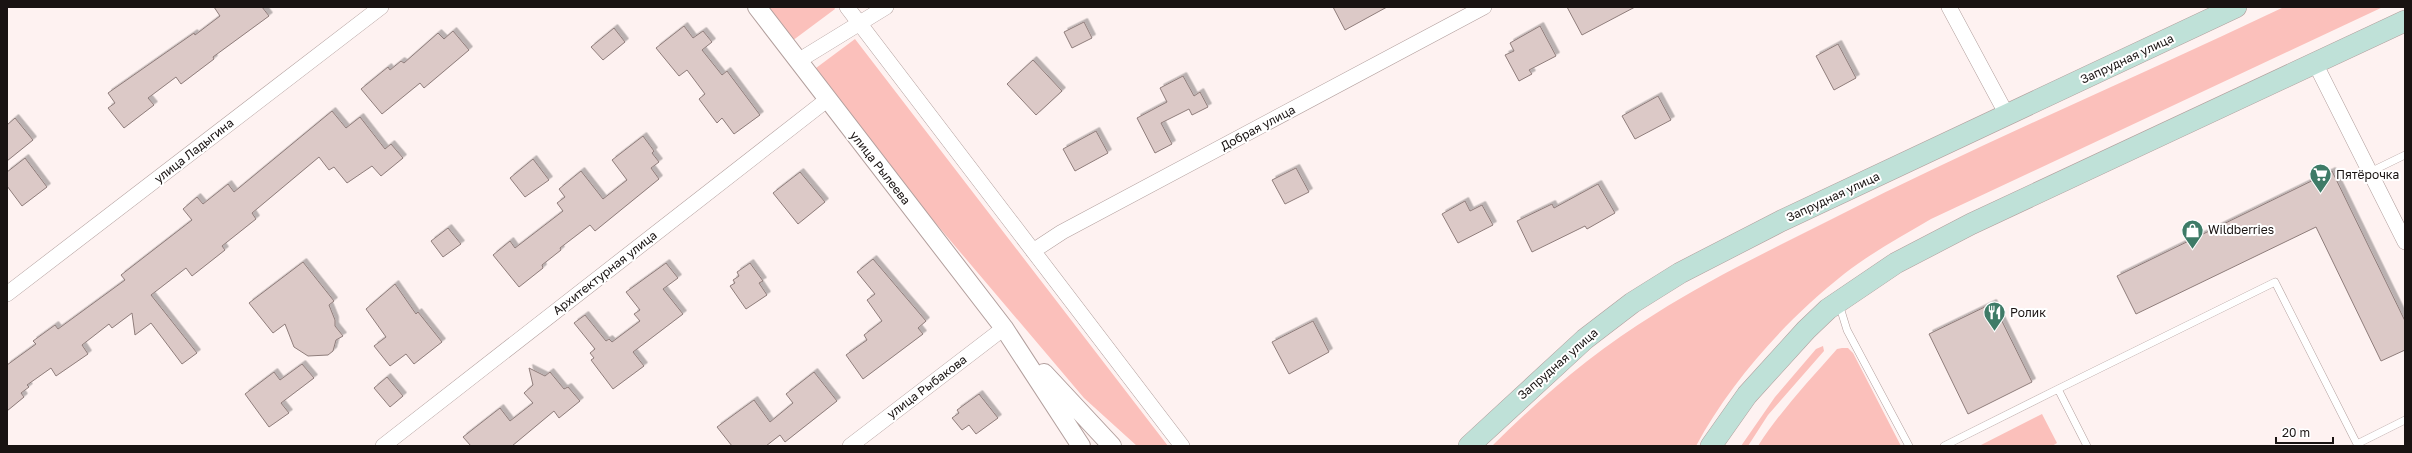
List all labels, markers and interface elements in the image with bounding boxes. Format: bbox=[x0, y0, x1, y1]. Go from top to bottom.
street label: Запрудная улица bbox=[2078, 30, 2176, 87]
street label: Добрая улица bbox=[1218, 102, 1298, 153]
street label: улица Ладыгина bbox=[151, 115, 236, 186]
street label: улица Рылеева bbox=[847, 128, 914, 207]
supermarket icon: Пятёрочка bbox=[2308, 162, 2334, 195]
place label: Пятёрочка bbox=[2336, 167, 2399, 182]
street label: Запрудная улица bbox=[1784, 168, 1882, 225]
shop icon: Wildberries bbox=[2179, 217, 2205, 250]
place label: Wildberries bbox=[2208, 222, 2274, 237]
street label: Архитектурная улица bbox=[550, 227, 660, 318]
restaurant icon: Ролик bbox=[1982, 300, 2008, 333]
place label: Ролик bbox=[2010, 305, 2046, 320]
street label: Запрудная улица bbox=[1514, 325, 1601, 403]
street label: улица Рыбакова bbox=[884, 352, 970, 422]
scale bar bbox=[2276, 419, 2333, 445]
text: 20 m bbox=[2282, 425, 2310, 440]

